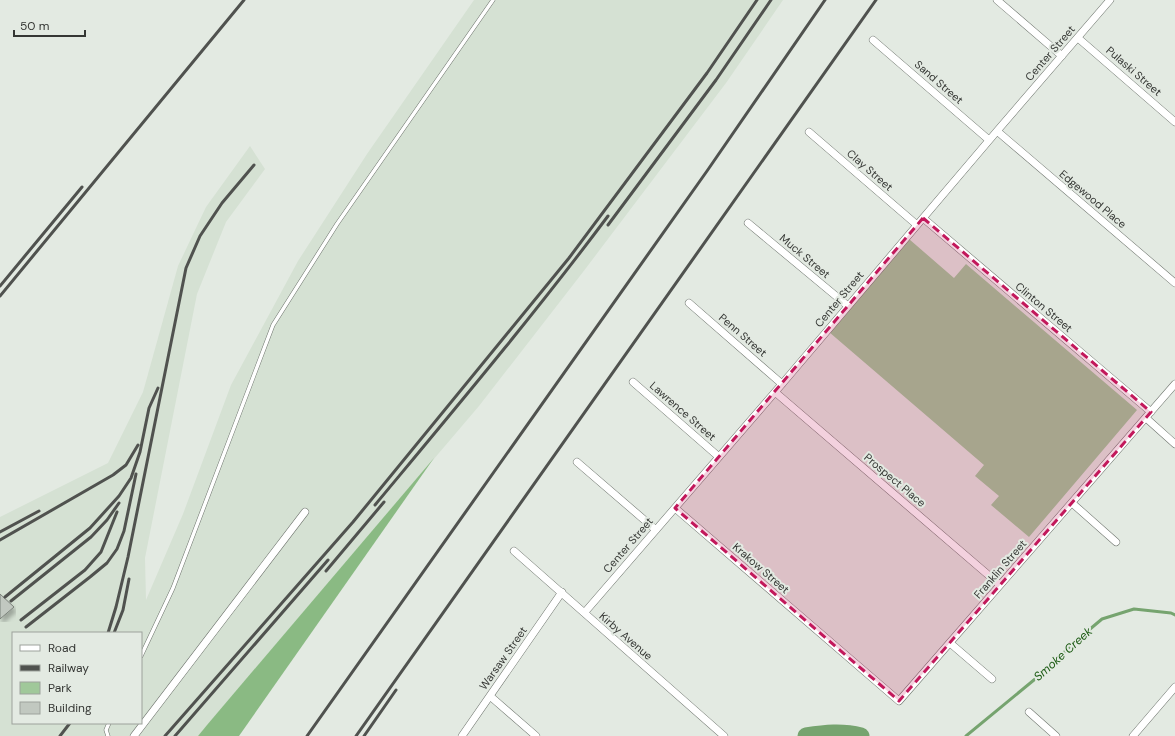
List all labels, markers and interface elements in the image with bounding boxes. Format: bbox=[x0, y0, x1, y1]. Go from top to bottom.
scale bar bbox=[14, 12, 85, 38]
text: 50 m bbox=[20, 18, 49, 34]
street label: Center Street bbox=[1022, 22, 1078, 84]
street label: Pulaski Street bbox=[1103, 43, 1165, 99]
street label: Sand Street bbox=[912, 57, 966, 107]
street label: Clay Street bbox=[844, 146, 896, 194]
street label: Edgewood Place bbox=[1057, 167, 1129, 231]
street label: Muck Street bbox=[777, 231, 833, 281]
street label: Center Street bbox=[811, 268, 867, 330]
street label: Clinton Street bbox=[1013, 279, 1075, 335]
street label: Penn Street bbox=[716, 310, 770, 360]
street label: Lawrence Street bbox=[647, 378, 719, 444]
street label: Prospect Place bbox=[861, 450, 929, 510]
street label: Center Street bbox=[600, 514, 656, 576]
street label: Franklin Street bbox=[971, 537, 1029, 601]
street label: Krakow Street bbox=[730, 540, 792, 596]
street label: Kirby Avenue bbox=[597, 609, 655, 663]
water label: Smoke Creek bbox=[1030, 623, 1096, 685]
street label: Warsaw Street bbox=[476, 624, 530, 692]
legend bbox=[12, 632, 142, 724]
text: Road bbox=[48, 640, 76, 656]
text: Railway bbox=[48, 660, 89, 676]
text: Park bbox=[48, 680, 72, 696]
text: Building bbox=[48, 700, 92, 716]

